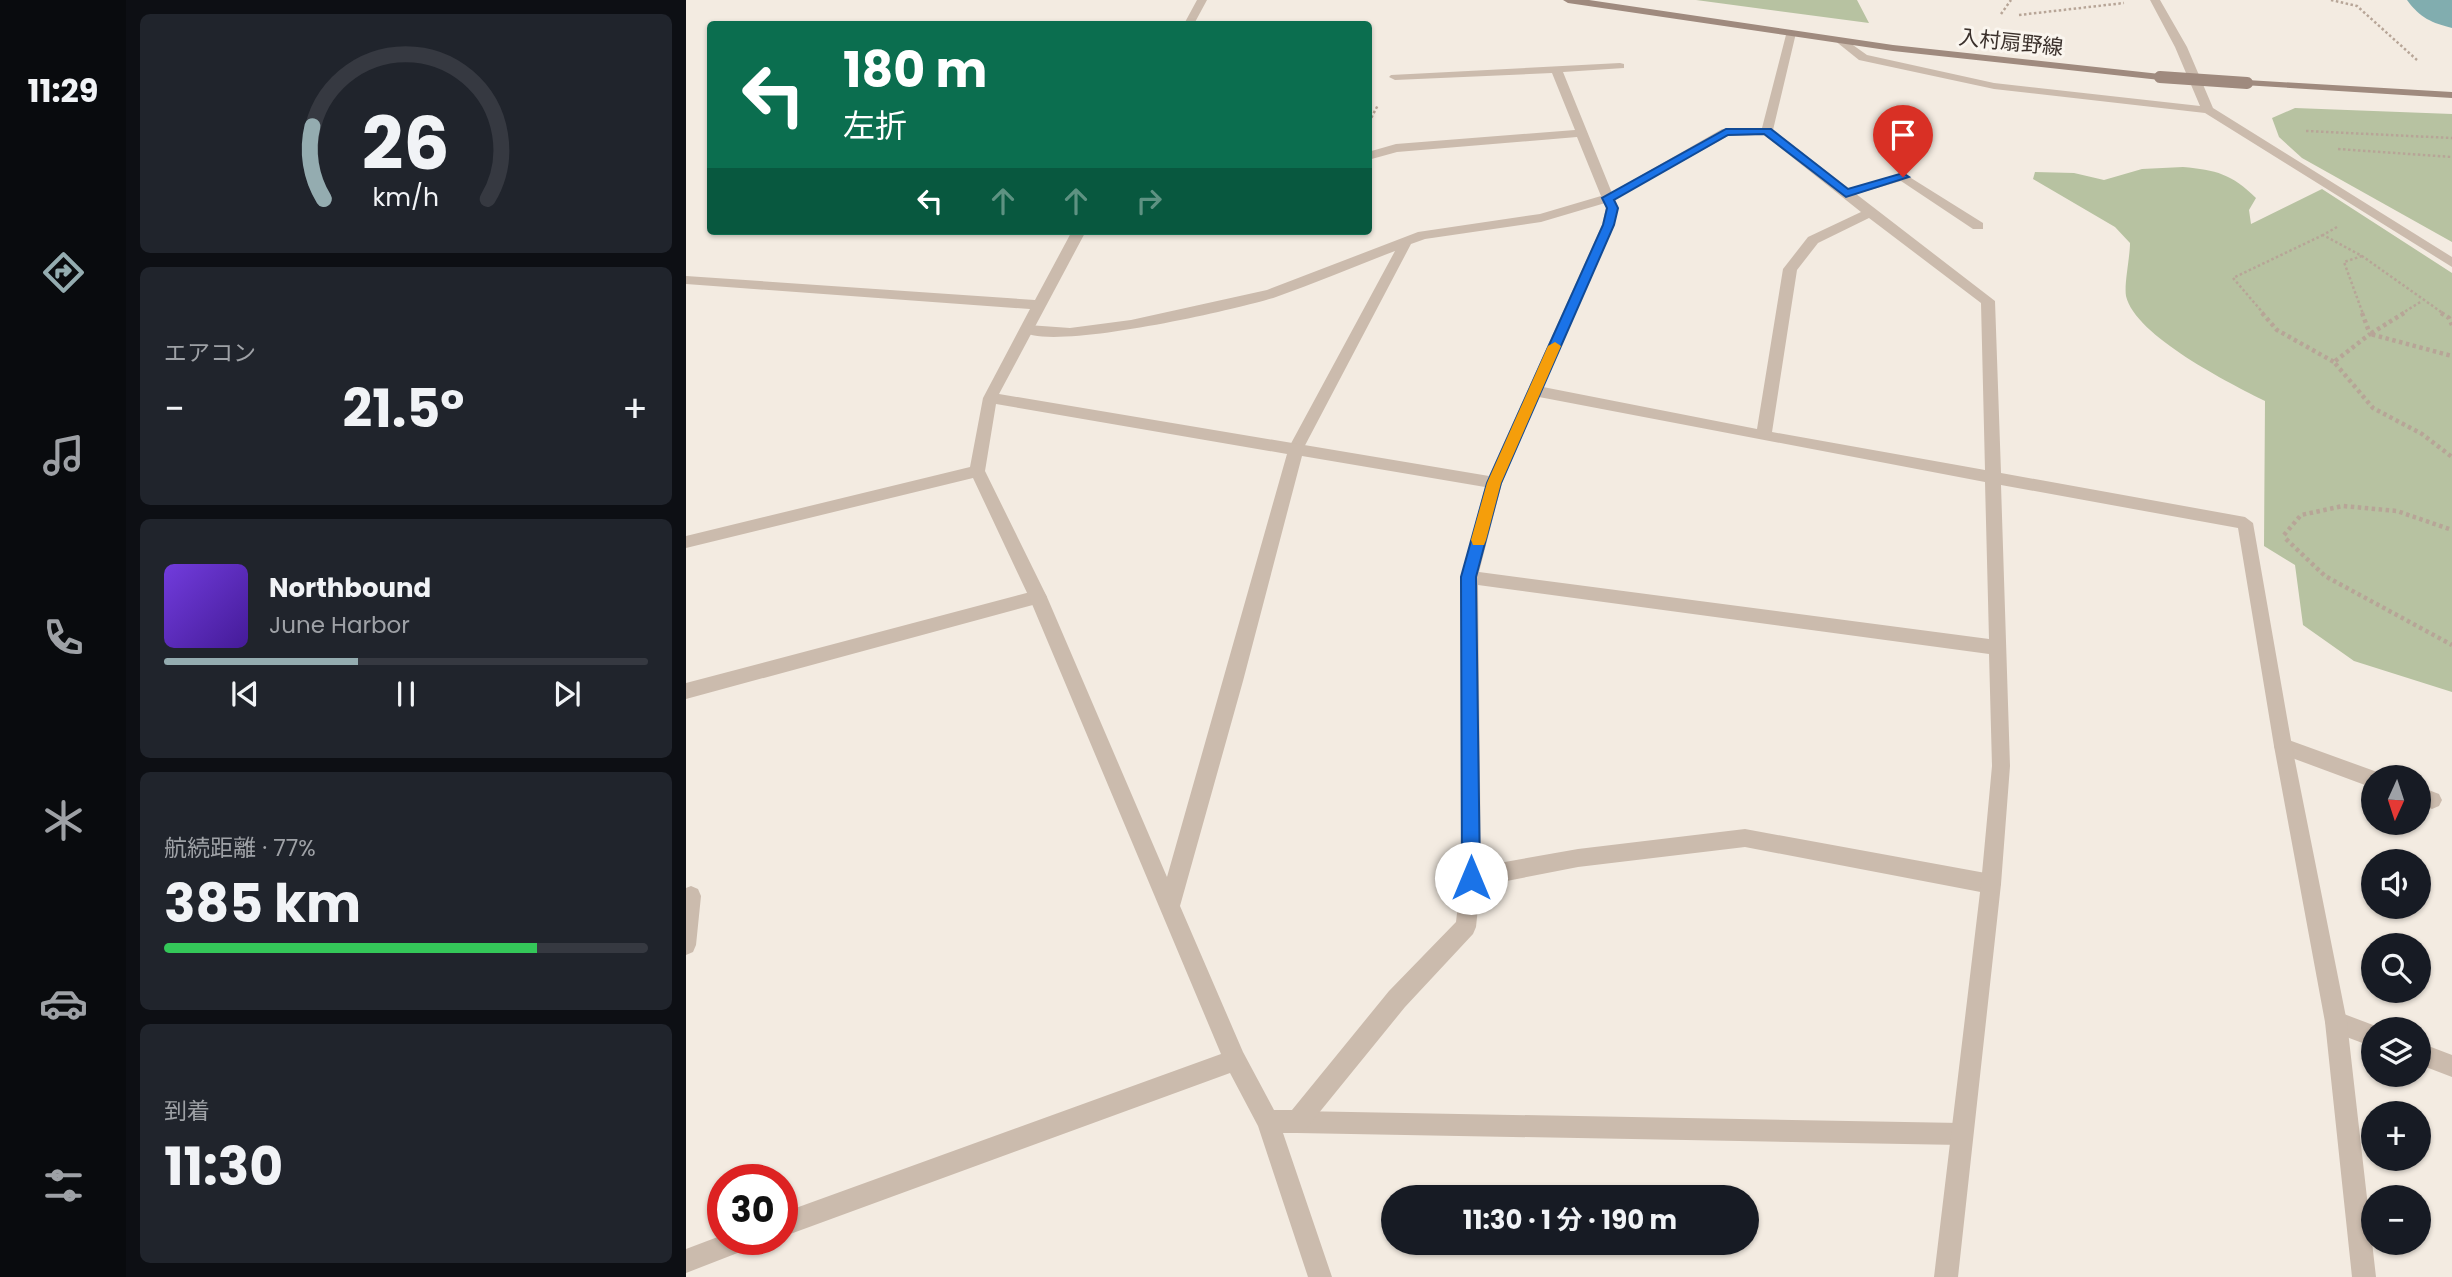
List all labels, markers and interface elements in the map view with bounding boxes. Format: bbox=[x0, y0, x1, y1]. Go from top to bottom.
street label: 入村扇野線 bbox=[1957, 22, 2065, 62]
text: 180 m bbox=[843, 36, 987, 104]
icon: left bbox=[728, 49, 819, 140]
text: 11:29 bbox=[27, 68, 99, 113]
text: 26 bbox=[362, 94, 450, 195]
text: 左折 bbox=[843, 103, 907, 148]
pin bbox=[1873, 105, 1933, 177]
icon: arrive bbox=[1884, 116, 1922, 154]
text: km/h bbox=[373, 180, 439, 215]
icon: left bbox=[911, 182, 949, 220]
icon: ahead bbox=[984, 182, 1022, 220]
icon: ahead bbox=[1057, 182, 1095, 220]
icon: right bbox=[1130, 182, 1168, 220]
icon: directions bbox=[39, 248, 88, 297]
text: エアコン bbox=[164, 337, 256, 369]
text: 21.5° bbox=[343, 372, 464, 445]
text: − bbox=[164, 382, 185, 435]
text: + bbox=[622, 382, 648, 435]
icon: music bbox=[39, 431, 88, 480]
text: Northbound bbox=[269, 570, 431, 606]
text: June Harbor bbox=[269, 609, 410, 641]
icon: phone bbox=[39, 613, 88, 662]
icon: previous bbox=[226, 675, 264, 713]
icon: pause bbox=[387, 675, 425, 713]
icon: next bbox=[548, 675, 586, 713]
north arrow bbox=[2361, 765, 2431, 835]
map controls bbox=[2361, 765, 2431, 1255]
icon: climate bbox=[39, 796, 88, 845]
text: 航続距離 · 77% bbox=[164, 832, 316, 864]
position arrow bbox=[1434, 841, 1508, 915]
button: sound bbox=[2361, 849, 2431, 919]
text: 385 km bbox=[164, 867, 361, 940]
button: search bbox=[2361, 933, 2431, 1003]
icon: car bbox=[39, 979, 88, 1028]
button: layers bbox=[2361, 1017, 2431, 1087]
text: 到着 bbox=[164, 1095, 210, 1127]
button: + bbox=[2361, 1101, 2431, 1171]
text: 11:30 bbox=[164, 1130, 283, 1203]
icon: filters bbox=[39, 1161, 88, 1210]
speed limit sign: 30 bbox=[707, 1164, 798, 1255]
button: − bbox=[2361, 1185, 2431, 1255]
text: 11:30 · 1 分 · 190 m bbox=[1463, 1202, 1677, 1238]

